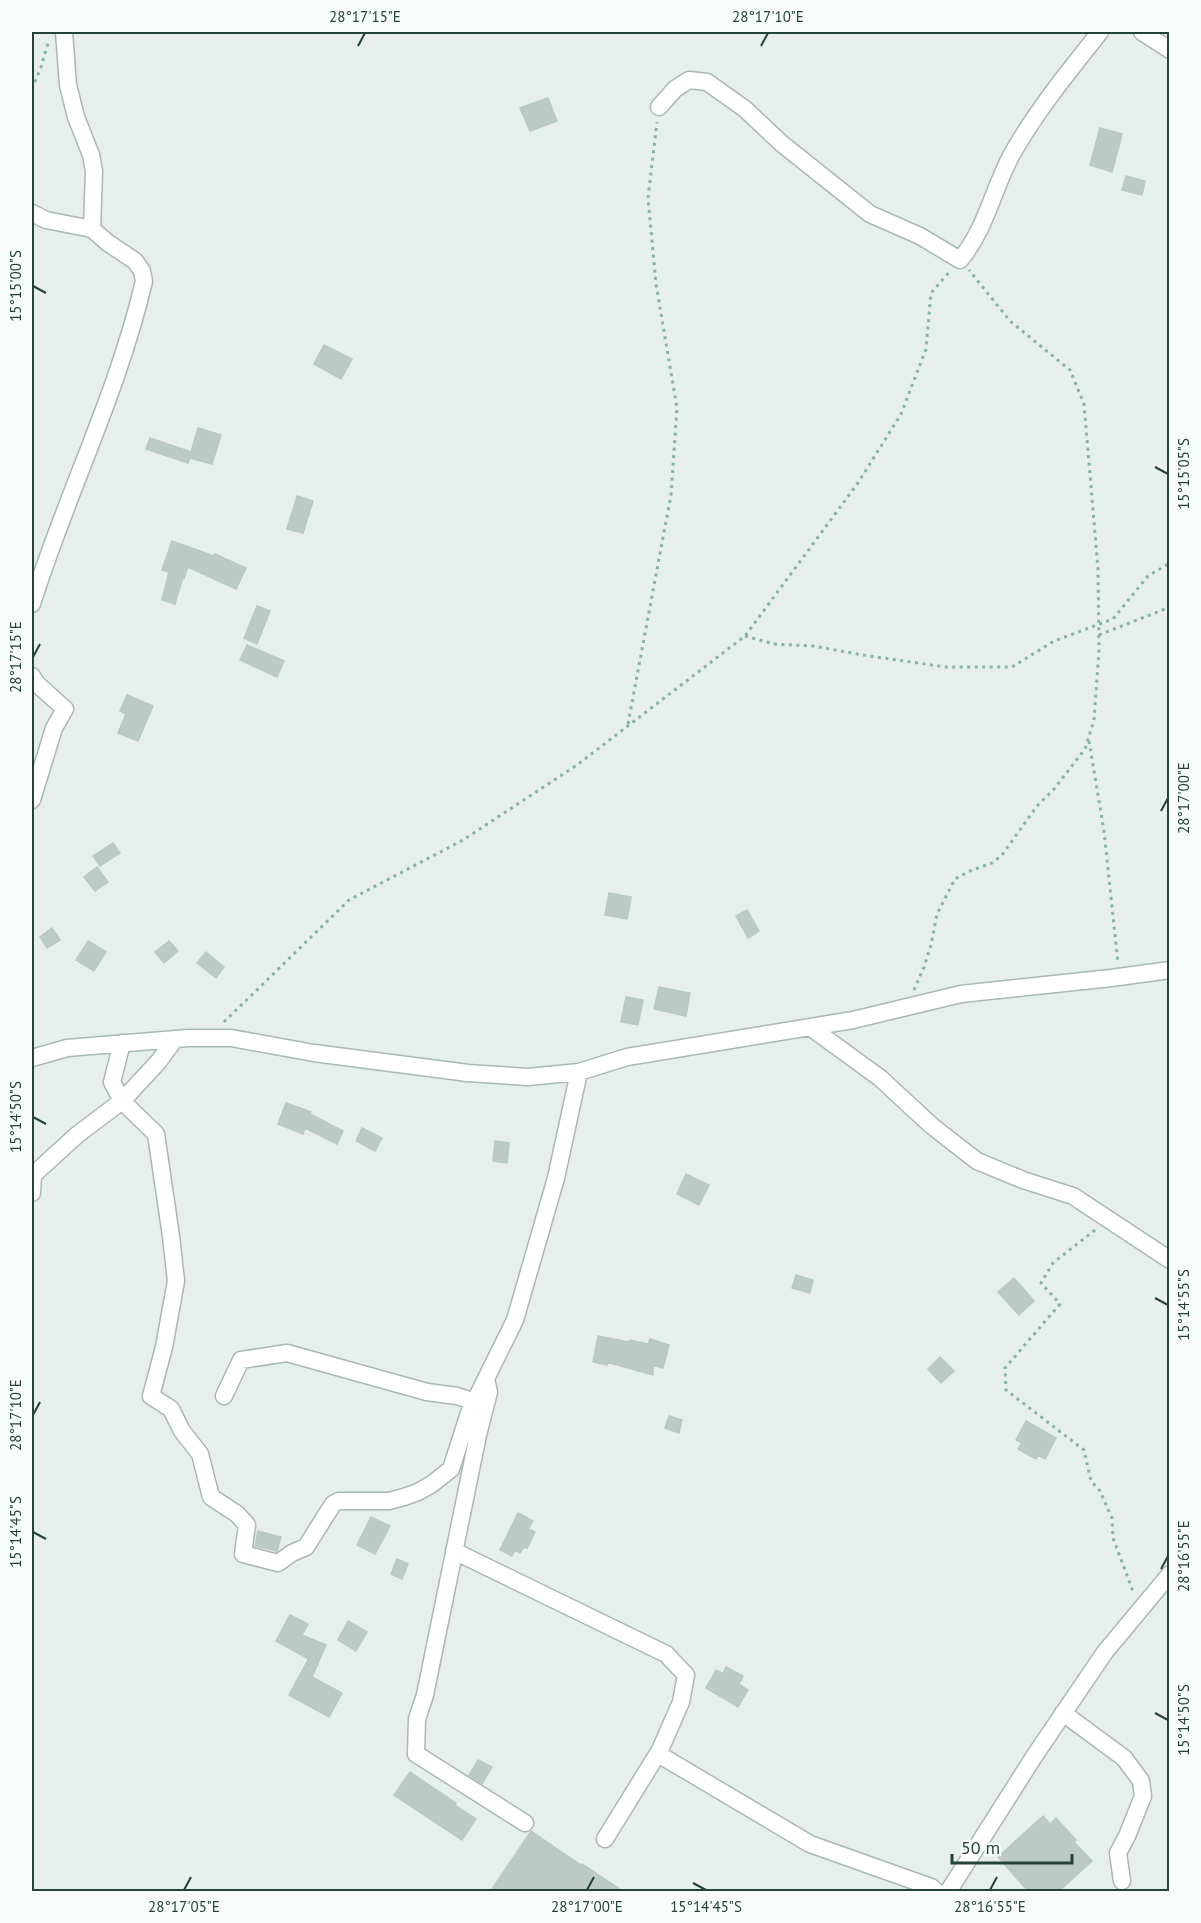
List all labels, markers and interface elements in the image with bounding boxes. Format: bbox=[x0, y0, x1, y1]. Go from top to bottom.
text: 28°17'15"E bbox=[329, 7, 401, 26]
text: 28°17'10"E bbox=[732, 7, 804, 26]
text: 15°15'00"S bbox=[6, 250, 25, 322]
text: 15°15'05"S bbox=[1174, 438, 1193, 510]
text: 28°17'15"E bbox=[6, 621, 25, 693]
text: 28°17'00"E bbox=[1174, 762, 1193, 834]
text: 15°14'50"S bbox=[6, 1081, 25, 1153]
text: 15°14'55"S bbox=[1174, 1269, 1193, 1341]
text: 28°17'10"E bbox=[6, 1379, 25, 1451]
text: 15°14'45"S bbox=[6, 1496, 25, 1568]
text: 28°16'55"E bbox=[1174, 1520, 1193, 1592]
text: 15°14'50"S bbox=[1174, 1684, 1193, 1756]
scale bar bbox=[952, 1827, 1072, 1865]
text: 50 m bbox=[961, 1836, 1000, 1859]
text: 28°17'05"E bbox=[148, 1897, 220, 1916]
text: 28°17'00"E bbox=[551, 1897, 623, 1916]
text: 15°14'45"S bbox=[670, 1897, 742, 1916]
text: 28°16'55"E bbox=[954, 1897, 1026, 1916]

